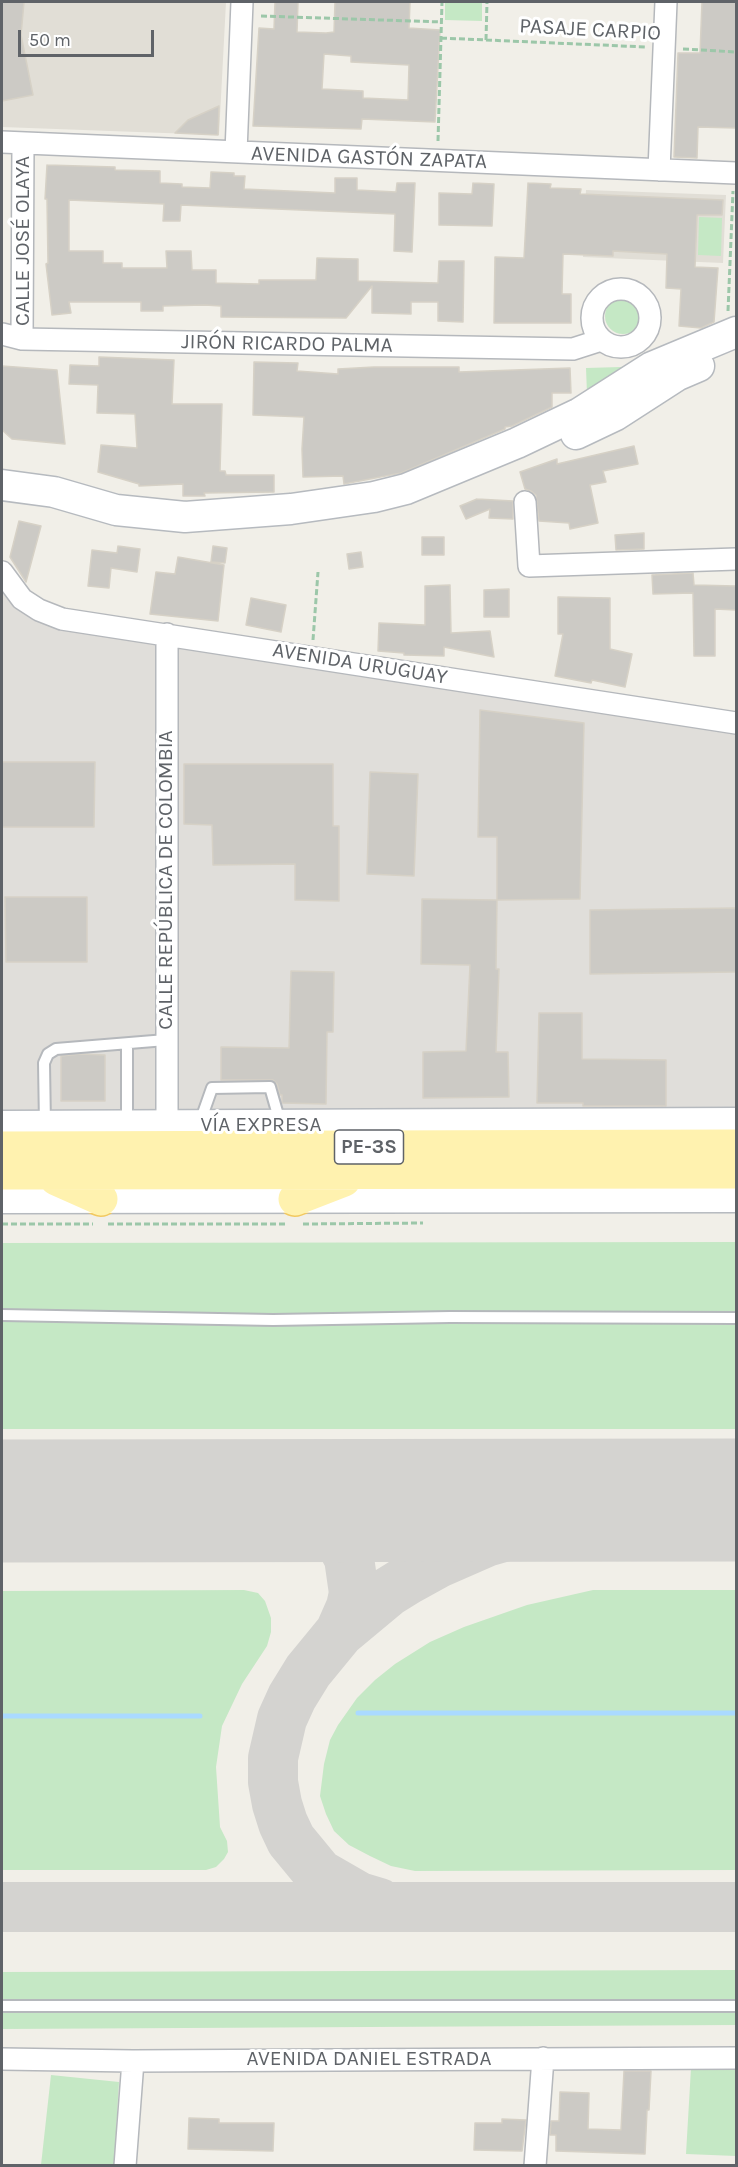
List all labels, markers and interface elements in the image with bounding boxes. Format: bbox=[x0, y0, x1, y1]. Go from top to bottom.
street label: PASAJE CARPIO bbox=[519, 14, 661, 46]
scale bar bbox=[21, 18, 158, 56]
text: 50 m bbox=[29, 29, 71, 51]
street label: AVENIDA GASTÓN ZAPATA bbox=[251, 141, 487, 175]
street label: CALLE JOSÉ OLAYA bbox=[10, 156, 36, 326]
street label: JIRÓN RICARDO PALMA bbox=[181, 330, 393, 358]
street label: AVENIDA URUGUAY bbox=[271, 638, 449, 690]
street label: CALLE REPÚBLICA DE COLOMBIA bbox=[153, 730, 179, 1030]
street label: VÍA EXPRESA bbox=[200, 1112, 322, 1138]
road number: PE-3S bbox=[334, 1130, 404, 1164]
street label: AVENIDA DANIEL ESTRADA bbox=[247, 2046, 491, 2072]

